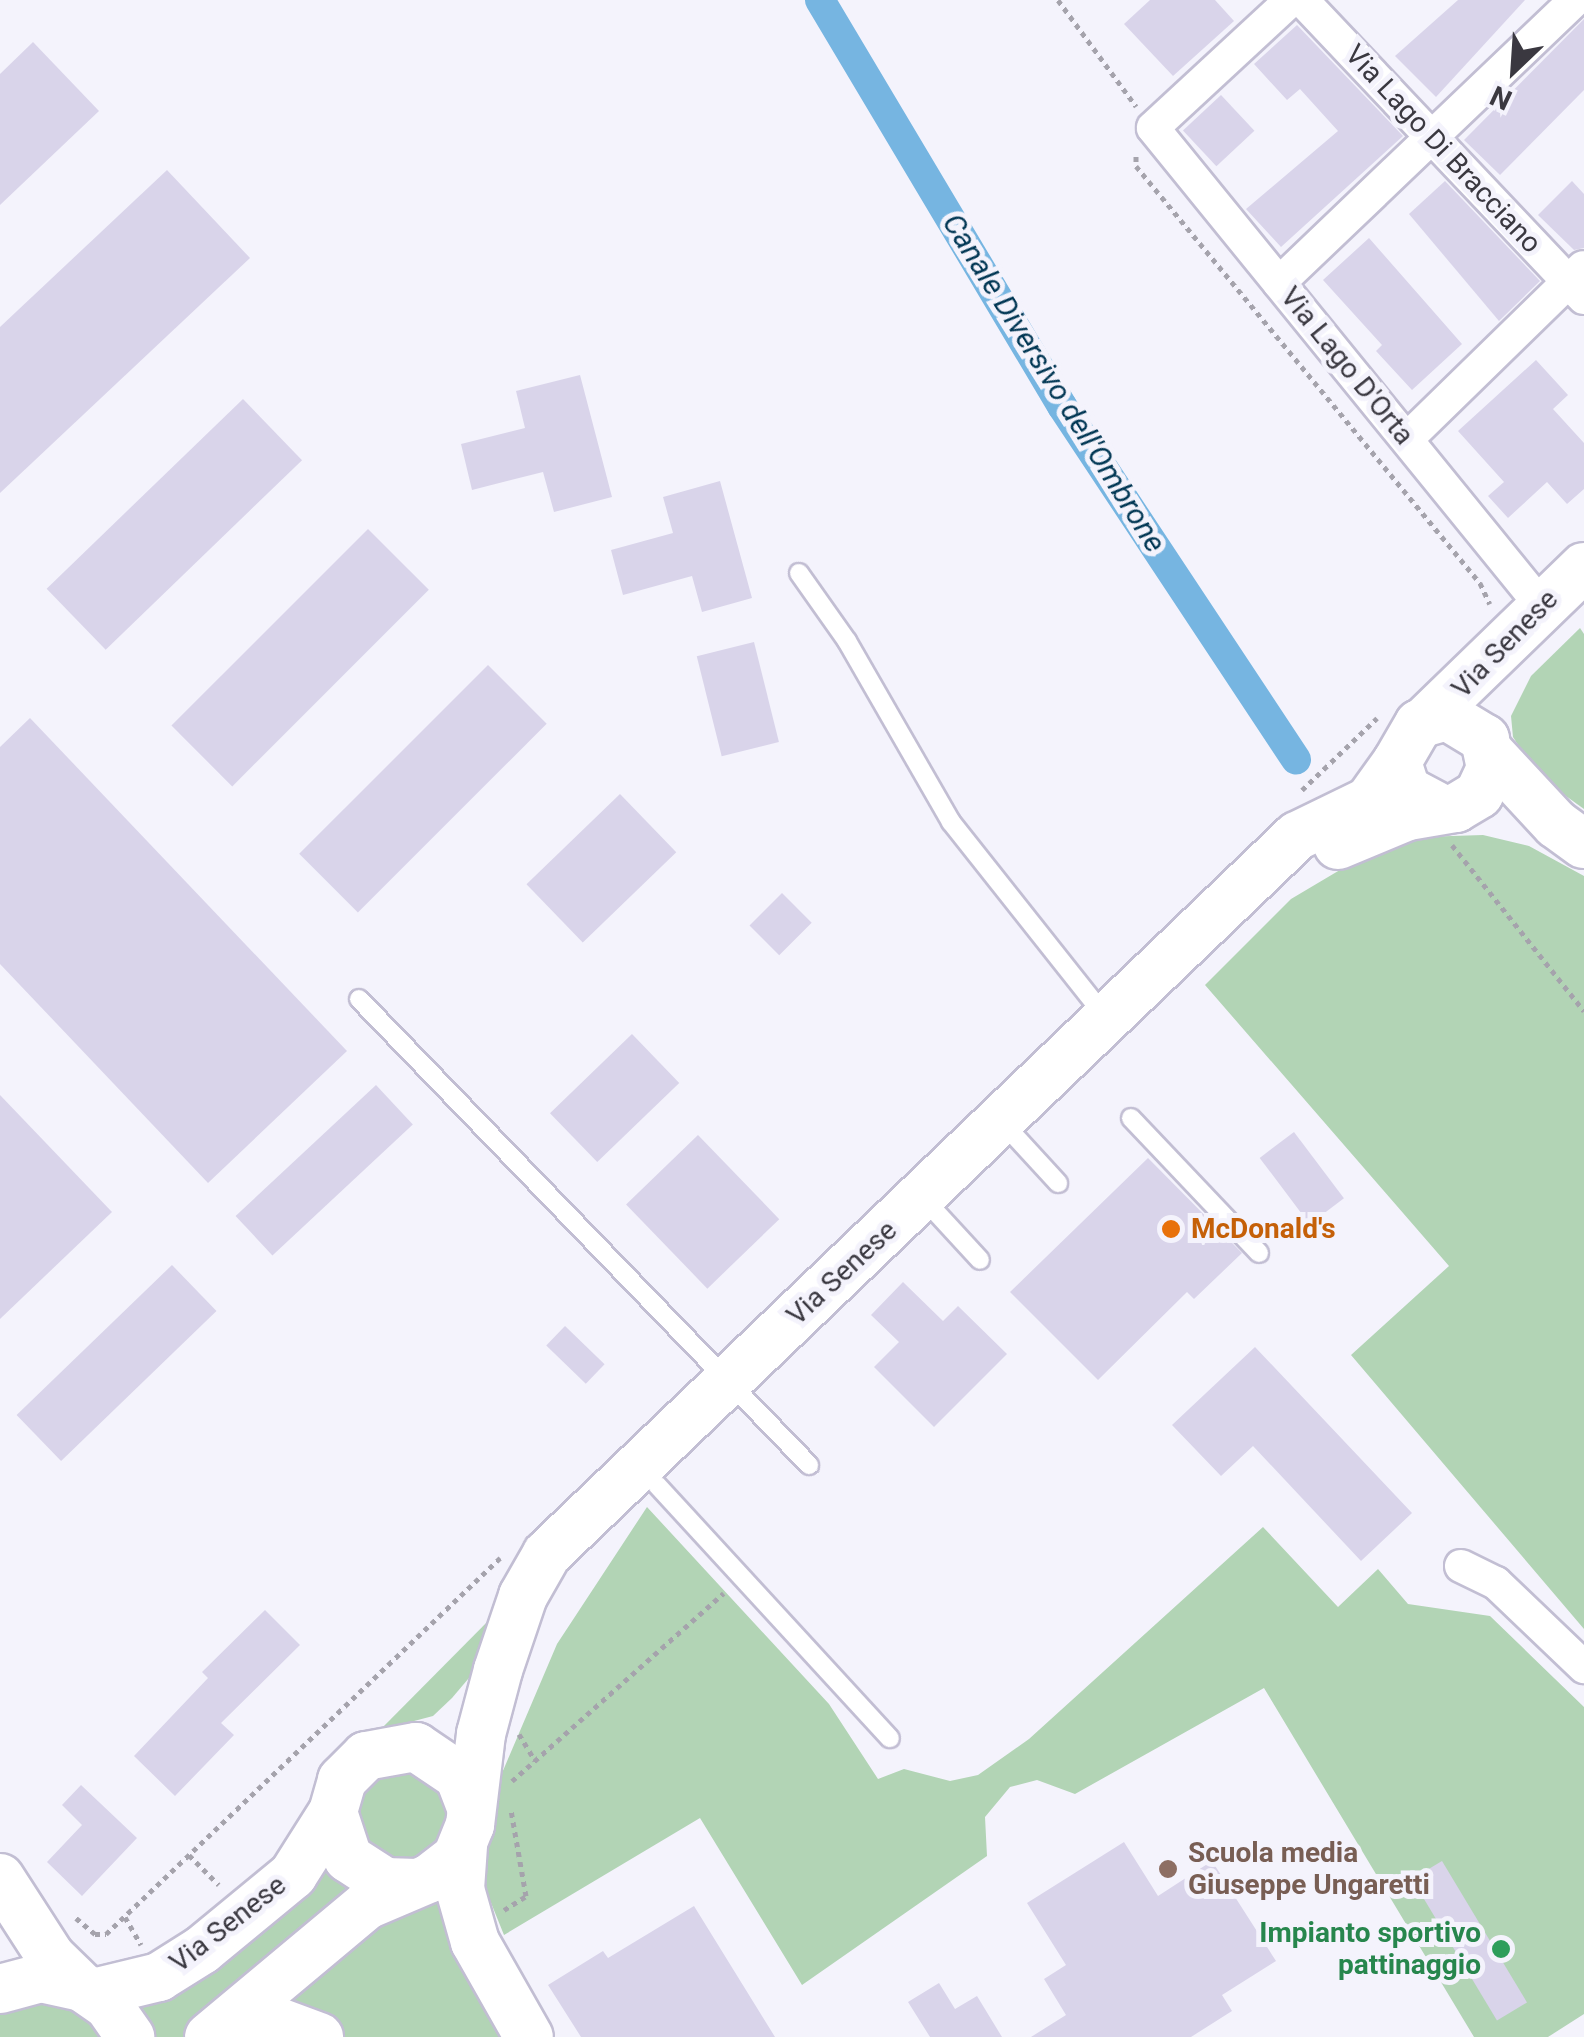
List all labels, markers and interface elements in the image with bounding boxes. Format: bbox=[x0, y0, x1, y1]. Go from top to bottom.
north arrow bbox=[1464, 20, 1564, 120]
street label: Via Lago Di Bracciano bbox=[1338, 38, 1548, 260]
text: N bbox=[1485, 79, 1517, 117]
water label: Canale Diversivo dell'Ombrone bbox=[935, 207, 1173, 559]
street label: Via Lago D'Orta bbox=[1273, 280, 1421, 452]
street label: Via Senese bbox=[1445, 583, 1565, 705]
place label: McDonald's bbox=[1191, 1212, 1336, 1246]
street label: Via Senese bbox=[780, 1214, 904, 1332]
marker: McDonald's bbox=[1160, 1218, 1182, 1240]
place label: Scuola media Giuseppe Ungaretti bbox=[1188, 1836, 1430, 1902]
marker: Scuola media Giuseppe Ungaretti bbox=[1157, 1858, 1179, 1880]
street label: Via Senese bbox=[163, 1868, 293, 1980]
place label: Impianto sportivo pattinaggio bbox=[1259, 1916, 1481, 1982]
marker: Impianto sportivo pattinaggio bbox=[1490, 1938, 1512, 1960]

